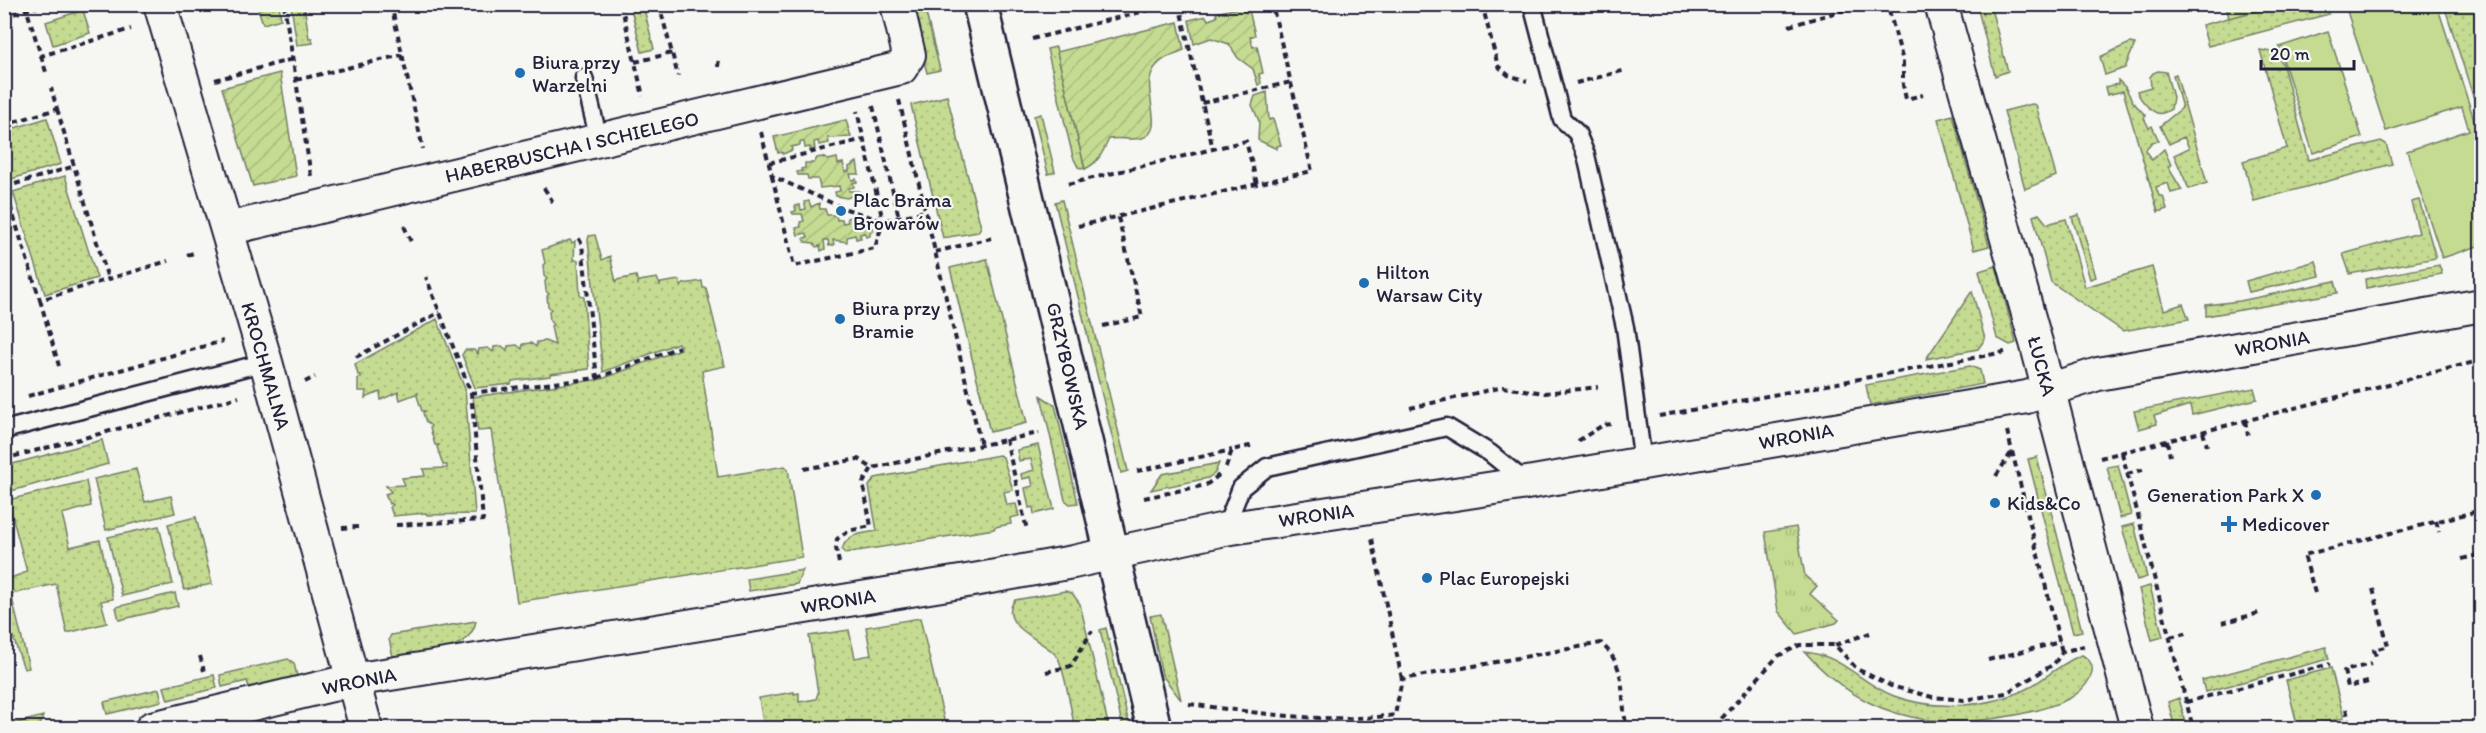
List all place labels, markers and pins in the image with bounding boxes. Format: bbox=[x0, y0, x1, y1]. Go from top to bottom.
place label: Biura przy Warzelni bbox=[532, 50, 621, 97]
marker: Biura przy Warzelni bbox=[513, 66, 527, 80]
place label: Plac Brama Browarów bbox=[853, 188, 952, 235]
marker: Plac Brama Browarów bbox=[834, 204, 848, 218]
place label: Hilton Warsaw City bbox=[1376, 260, 1483, 307]
marker: Hilton Warsaw City bbox=[1357, 276, 1371, 290]
place label: Biura przy Bramie bbox=[852, 296, 941, 343]
marker: Biura przy Bramie bbox=[833, 312, 847, 326]
place label: Generation Park X bbox=[2147, 483, 2304, 507]
marker: Generation Park X bbox=[2309, 488, 2323, 502]
place label: Kids&Co bbox=[2007, 491, 2081, 515]
marker: Kids&Co bbox=[1988, 496, 2002, 510]
place label: Medicover bbox=[2242, 512, 2329, 536]
marker: Medicover bbox=[2220, 515, 2238, 533]
place label: Plac Europejski bbox=[1439, 566, 1570, 590]
marker: Plac Europejski bbox=[1420, 571, 1434, 585]

